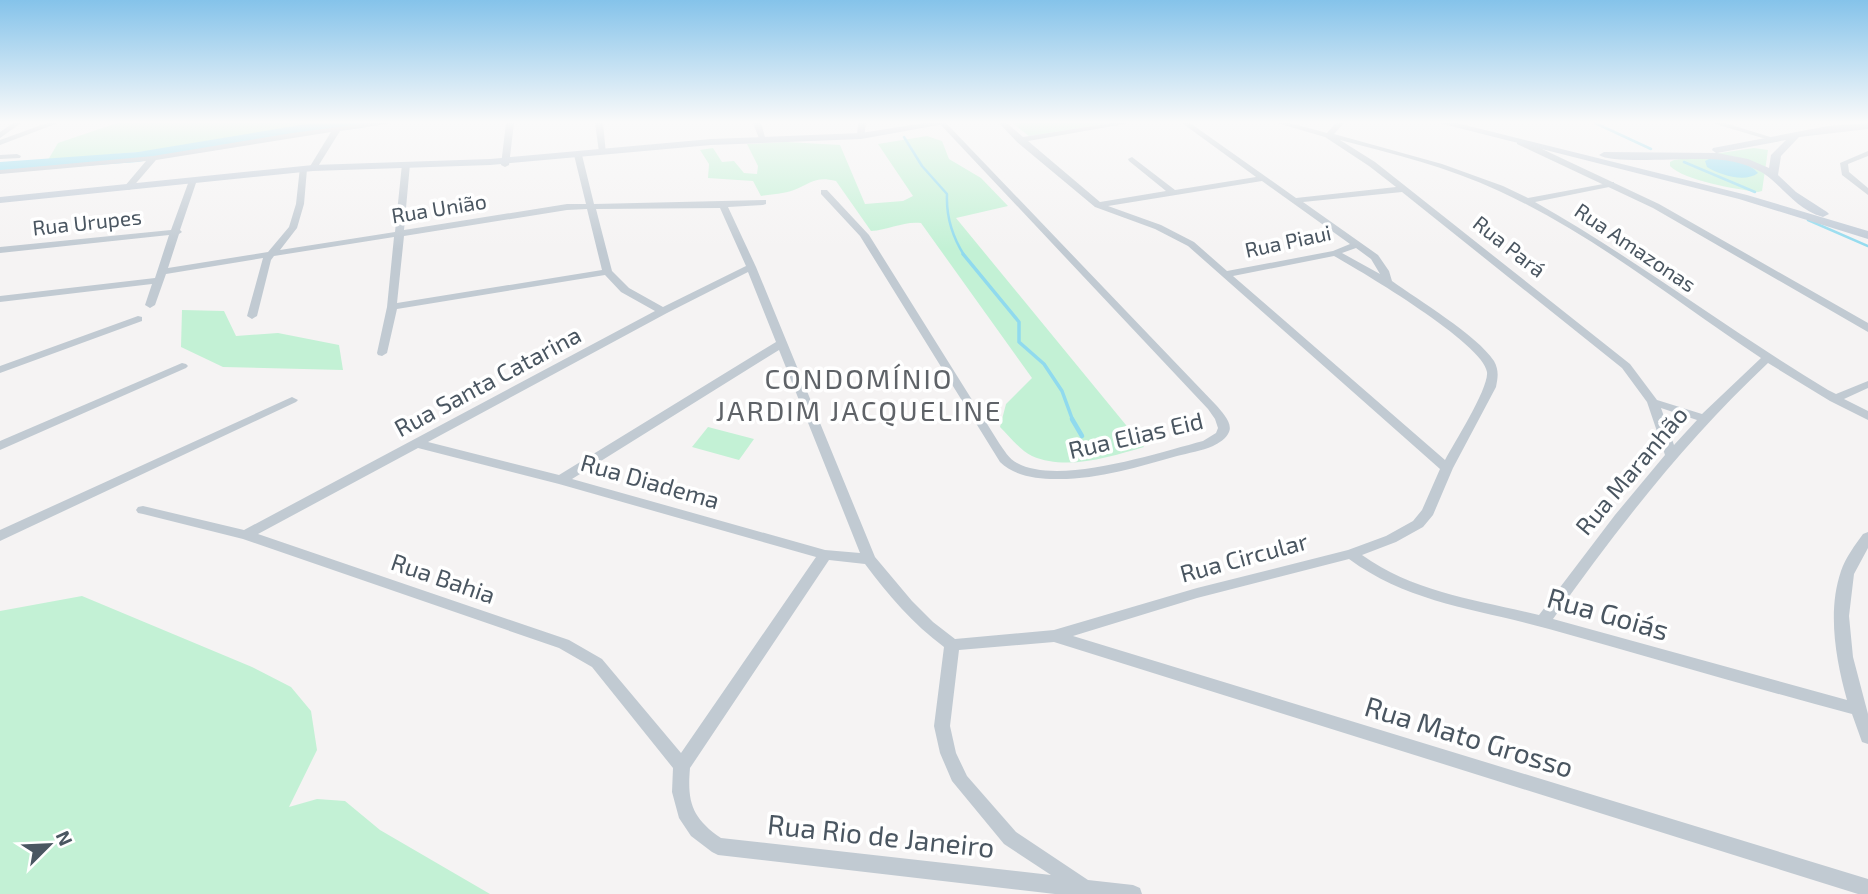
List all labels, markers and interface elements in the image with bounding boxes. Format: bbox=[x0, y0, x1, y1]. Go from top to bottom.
street label: Rua União bbox=[389, 188, 488, 227]
street label: Rua Amazonas bbox=[1571, 197, 1701, 296]
street label: Rua Urupes bbox=[31, 203, 143, 240]
street label: Rua Pará bbox=[1469, 210, 1551, 282]
street label: Rua Piaui bbox=[1242, 219, 1333, 262]
street label: Rua Santa Catarina bbox=[389, 319, 586, 442]
district label: CONDOMÍNIO JARDIM JACQUELINE bbox=[715, 361, 1003, 427]
street label: Rua Maranhão bbox=[1569, 400, 1693, 540]
street label: Rua Elias Eid bbox=[1065, 405, 1206, 464]
street label: Rua Diadema bbox=[578, 447, 723, 514]
street label: Rua Circular bbox=[1176, 525, 1311, 588]
street label: Rua Bahia bbox=[388, 546, 499, 609]
street label: Rua Goiás bbox=[1544, 579, 1673, 647]
street label: Rua Mato Grosso bbox=[1361, 688, 1578, 784]
street label: Rua Rio de Janeiro bbox=[766, 806, 996, 864]
north arrow bbox=[14, 810, 84, 880]
text: N bbox=[52, 827, 78, 849]

